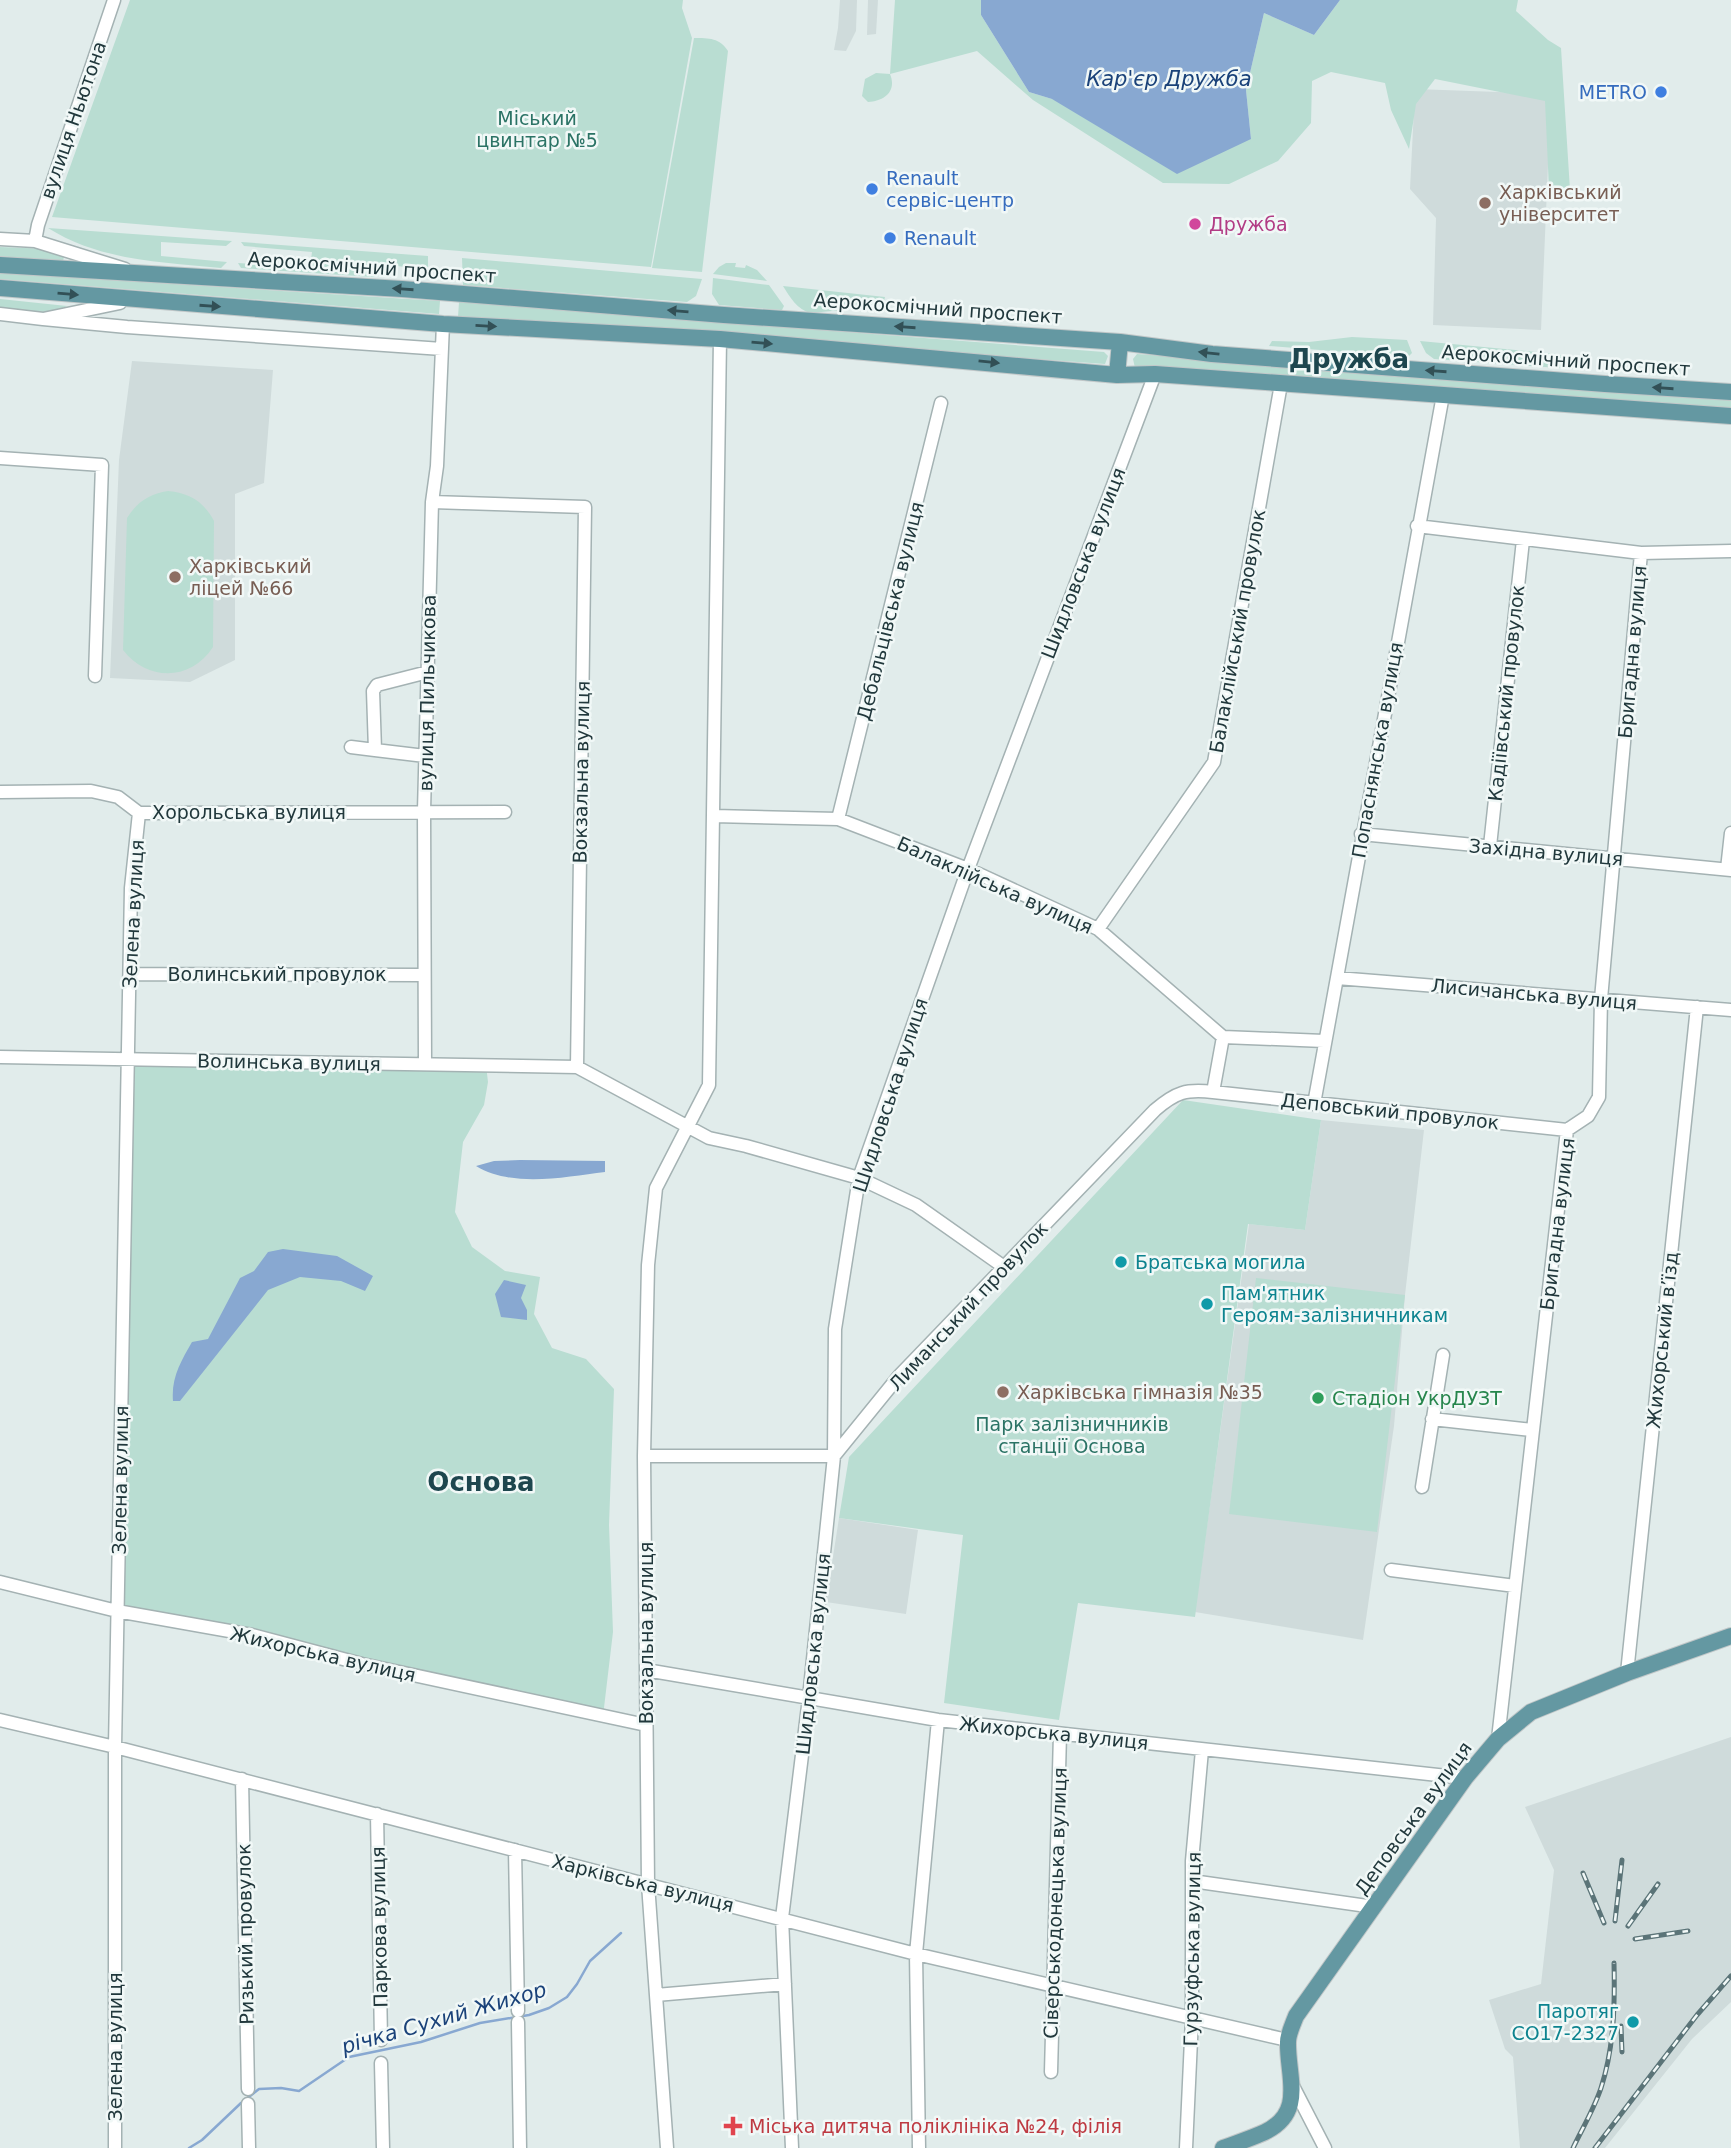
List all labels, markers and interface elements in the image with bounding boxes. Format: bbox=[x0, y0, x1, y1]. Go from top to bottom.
street label: вулиця Ньютона bbox=[36, 38, 110, 202]
water label: Кар'єр Дружба bbox=[1086, 67, 1252, 91]
place label: METRO bbox=[1579, 81, 1647, 103]
marker: METRO bbox=[1653, 84, 1669, 100]
park label: Міський цвинтар №5 bbox=[476, 107, 598, 151]
place label: Renault сервіс-центр bbox=[886, 167, 1014, 211]
marker: Renault сервіс-центр bbox=[864, 181, 880, 197]
place label: Харківський університет bbox=[1499, 181, 1622, 225]
marker: Харківський університет bbox=[1477, 195, 1493, 211]
place label: Дружба bbox=[1209, 213, 1288, 235]
marker: Дружба bbox=[1187, 216, 1203, 232]
place label: Renault bbox=[904, 227, 977, 249]
marker: Renault bbox=[882, 230, 898, 246]
street label: Аерокосмічний проспект bbox=[247, 247, 497, 287]
one-way arrow bbox=[392, 283, 414, 294]
street label: Аерокосмічний проспект bbox=[813, 288, 1063, 328]
one-way arrow bbox=[57, 289, 79, 300]
one-way arrow bbox=[199, 301, 221, 312]
one-way arrow bbox=[667, 305, 689, 316]
one-way arrow bbox=[475, 321, 497, 332]
one-way arrow bbox=[894, 321, 916, 332]
one-way arrow bbox=[751, 338, 773, 349]
street label: Аерокосмічний проспект bbox=[1441, 340, 1691, 380]
district label: Дружба bbox=[1289, 344, 1409, 374]
one-way arrow bbox=[1198, 348, 1220, 359]
one-way arrow bbox=[978, 357, 1000, 368]
one-way arrow bbox=[1425, 365, 1447, 376]
one-way arrow bbox=[1652, 382, 1674, 393]
street label: Шидловська вулиця bbox=[1036, 464, 1130, 662]
street label: Дебальцівська вулиця bbox=[852, 499, 928, 723]
street label: Балаклійський провулок bbox=[1205, 507, 1269, 755]
place label: Харківський ліцей №66 bbox=[189, 555, 312, 599]
street label: Бригадна вулиця bbox=[1613, 565, 1651, 739]
marker: Харківський ліцей №66 bbox=[167, 569, 183, 585]
street label: Кадіївський провулок bbox=[1484, 584, 1528, 802]
street label: вулиця Пильчикова bbox=[414, 594, 440, 792]
street label: Попаснянська вулиця bbox=[1347, 640, 1407, 860]
street label: Вокзальна вулиця bbox=[568, 681, 594, 863]
street label: Хорольська вулиця bbox=[152, 801, 346, 823]
street label: Балаклійська вулиця bbox=[894, 832, 1096, 938]
street label: Західна вулиця bbox=[1468, 834, 1624, 870]
street label: Зелена вулиця bbox=[118, 839, 148, 989]
street label: Волинський провулок bbox=[167, 963, 387, 985]
street label: Лисичанська вулиця bbox=[1430, 974, 1638, 1014]
street label: Шидловська вулиця bbox=[848, 995, 932, 1195]
street label: Волинська вулиця bbox=[197, 1049, 381, 1075]
street label: Деповський провулок bbox=[1280, 1089, 1500, 1133]
street label: Бригадна вулиця bbox=[1536, 1137, 1578, 1311]
street label: Лиманський провулок bbox=[884, 1217, 1052, 1395]
place label: Братська могила bbox=[1135, 1251, 1306, 1273]
street label: Жихорський в’їзд bbox=[1642, 1251, 1682, 1429]
marker: Братська могила bbox=[1113, 1254, 1129, 1270]
place label: Пам'ятник Героям-залізничникам bbox=[1221, 1282, 1448, 1326]
marker: Пам'ятник Героям-залізничникам bbox=[1199, 1296, 1215, 1312]
place label: Харківська гімназія №35 bbox=[1017, 1381, 1263, 1403]
marker: Харківська гімназія №35 bbox=[995, 1384, 1011, 1400]
place label: Стадіон УкрДУЗТ bbox=[1332, 1387, 1502, 1409]
marker: Стадіон УкрДУЗТ bbox=[1310, 1390, 1326, 1406]
street label: Зелена вулиця bbox=[108, 1405, 132, 1555]
park label: Парк залізничників станції Основа bbox=[975, 1413, 1169, 1457]
district label: Основа bbox=[427, 1467, 535, 1497]
street label: Вокзальна вулиця bbox=[635, 1542, 657, 1724]
street label: Шидловська вулиця bbox=[791, 1552, 835, 1756]
street label: Жихорська вулиця bbox=[228, 1622, 418, 1686]
street label: Жихорська вулиця bbox=[958, 1712, 1150, 1754]
street label: Деповська вулиця bbox=[1350, 1737, 1476, 1899]
street label: Сіверськодонецька вулиця bbox=[1039, 1767, 1071, 2039]
street label: Ризький провулок bbox=[232, 1843, 258, 2025]
street label: Паркова вулиця bbox=[367, 1846, 391, 2008]
street label: Харківська вулиця bbox=[550, 1850, 736, 1916]
street label: Гурзуфська вулиця bbox=[1179, 1852, 1205, 2046]
street label: Зелена вулиця bbox=[104, 1972, 126, 2122]
water label: річка Сухий Жихор bbox=[338, 1977, 549, 2059]
place label: Паротяг СО17-2327 bbox=[1511, 2000, 1619, 2044]
marker: Паротяг СО17-2327 bbox=[1625, 2014, 1641, 2030]
place label: Міська дитяча поліклініка №24, філія bbox=[749, 2115, 1122, 2137]
marker: Міська дитяча поліклініка №24, філія bbox=[723, 2116, 743, 2136]

